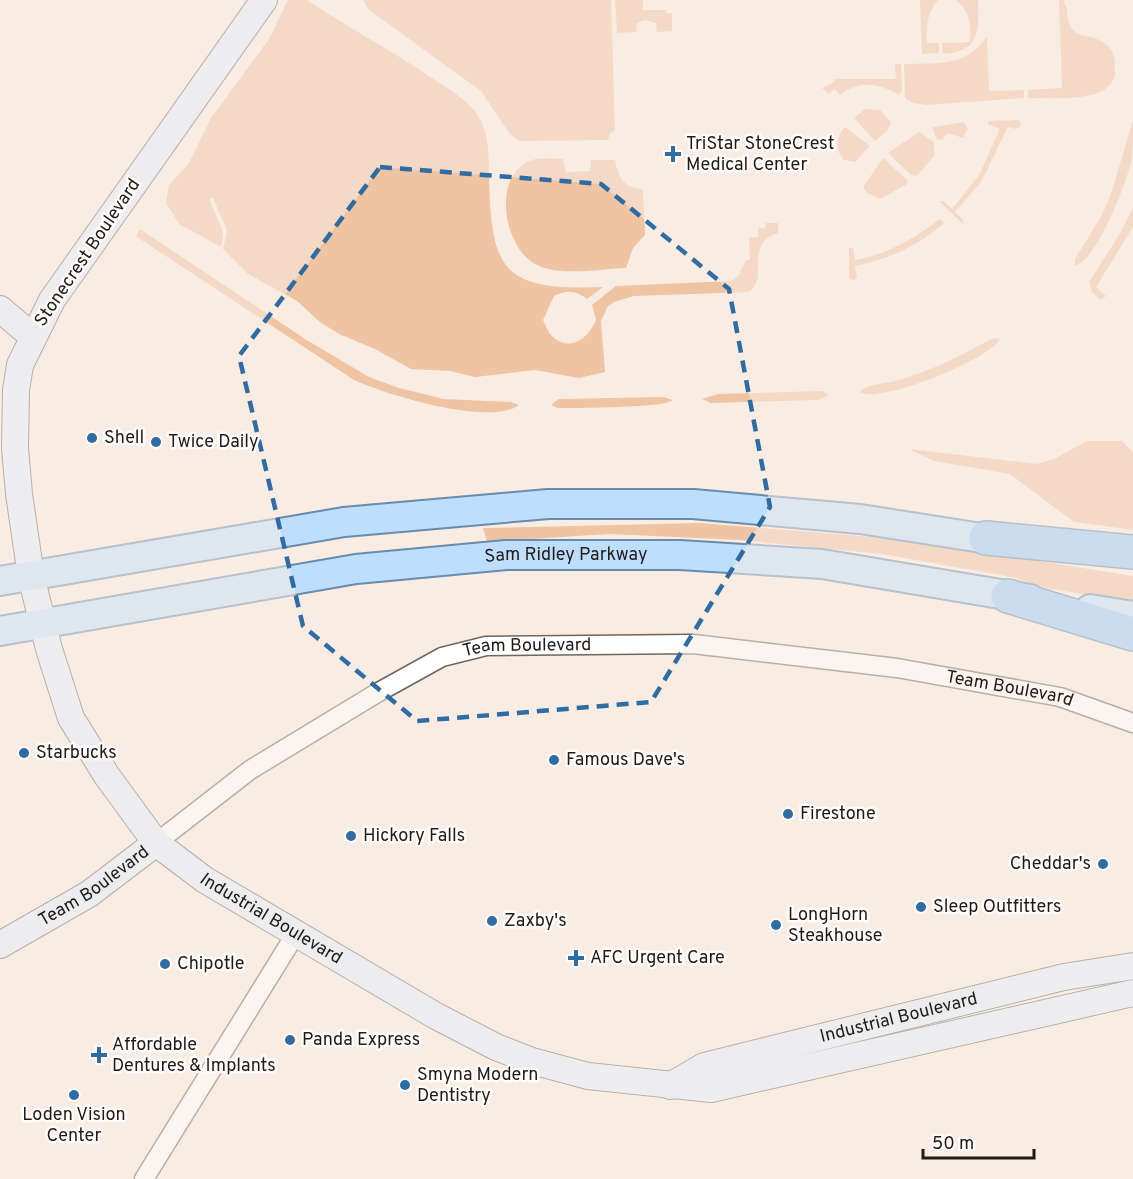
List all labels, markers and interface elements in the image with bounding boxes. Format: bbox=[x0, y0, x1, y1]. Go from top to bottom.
place label: TriStar StoneCrest Medical Center bbox=[686, 133, 834, 177]
marker: TriStar StoneCrest Medical Center bbox=[664, 145, 682, 163]
street label: Stonecrest Boulevard bbox=[30, 175, 146, 331]
place label: Shell bbox=[104, 427, 144, 450]
marker: Shell bbox=[85, 431, 99, 445]
place label: Twice Daily bbox=[168, 431, 259, 454]
marker: Twice Daily bbox=[149, 435, 163, 449]
street label: Sam Ridley Parkway bbox=[483, 544, 648, 568]
street label: Team Boulevard bbox=[460, 633, 591, 663]
street label: Team Boulevard bbox=[944, 665, 1076, 712]
place label: Starbucks bbox=[36, 742, 117, 765]
marker: Starbucks bbox=[17, 746, 31, 760]
place label: Famous Dave's bbox=[566, 749, 685, 772]
marker: Famous Dave's bbox=[547, 753, 561, 767]
place label: Firestone bbox=[800, 803, 876, 826]
marker: Firestone bbox=[781, 807, 795, 821]
place label: Hickory Falls bbox=[363, 825, 465, 848]
marker: Hickory Falls bbox=[344, 829, 358, 843]
street label: Team Boulevard bbox=[35, 841, 154, 932]
place label: Cheddar's bbox=[1010, 853, 1091, 876]
marker: Cheddar's bbox=[1096, 857, 1110, 871]
street label: Industrial Boulevard bbox=[195, 868, 346, 970]
place label: Sleep Outfitters bbox=[933, 896, 1062, 919]
marker: Sleep Outfitters bbox=[914, 900, 928, 914]
place label: LongHorn Steakhouse bbox=[788, 904, 882, 948]
place label: Zaxby's bbox=[504, 910, 567, 933]
marker: Zaxby's bbox=[485, 914, 499, 928]
marker: LongHorn Steakhouse bbox=[769, 918, 783, 932]
place label: AFC Urgent Care bbox=[590, 947, 725, 970]
marker: AFC Urgent Care bbox=[567, 949, 585, 967]
place label: Chipotle bbox=[177, 953, 245, 976]
marker: Chipotle bbox=[158, 957, 172, 971]
street label: Industrial Boulevard bbox=[818, 987, 980, 1048]
place label: Panda Express bbox=[302, 1029, 420, 1052]
marker: Panda Express bbox=[283, 1033, 297, 1047]
place label: Affordable Dentures & Implants bbox=[112, 1034, 276, 1078]
marker: Affordable Dentures & Implants bbox=[90, 1046, 108, 1064]
place label: Smyna Modern Dentistry bbox=[417, 1064, 538, 1108]
marker: Smyna Modern Dentistry bbox=[398, 1078, 412, 1092]
marker: Loden Vision Center bbox=[67, 1088, 81, 1102]
place label: Loden Vision Center bbox=[22, 1104, 126, 1148]
scale bar bbox=[923, 1122, 1034, 1160]
text: 50 m bbox=[932, 1133, 974, 1156]

